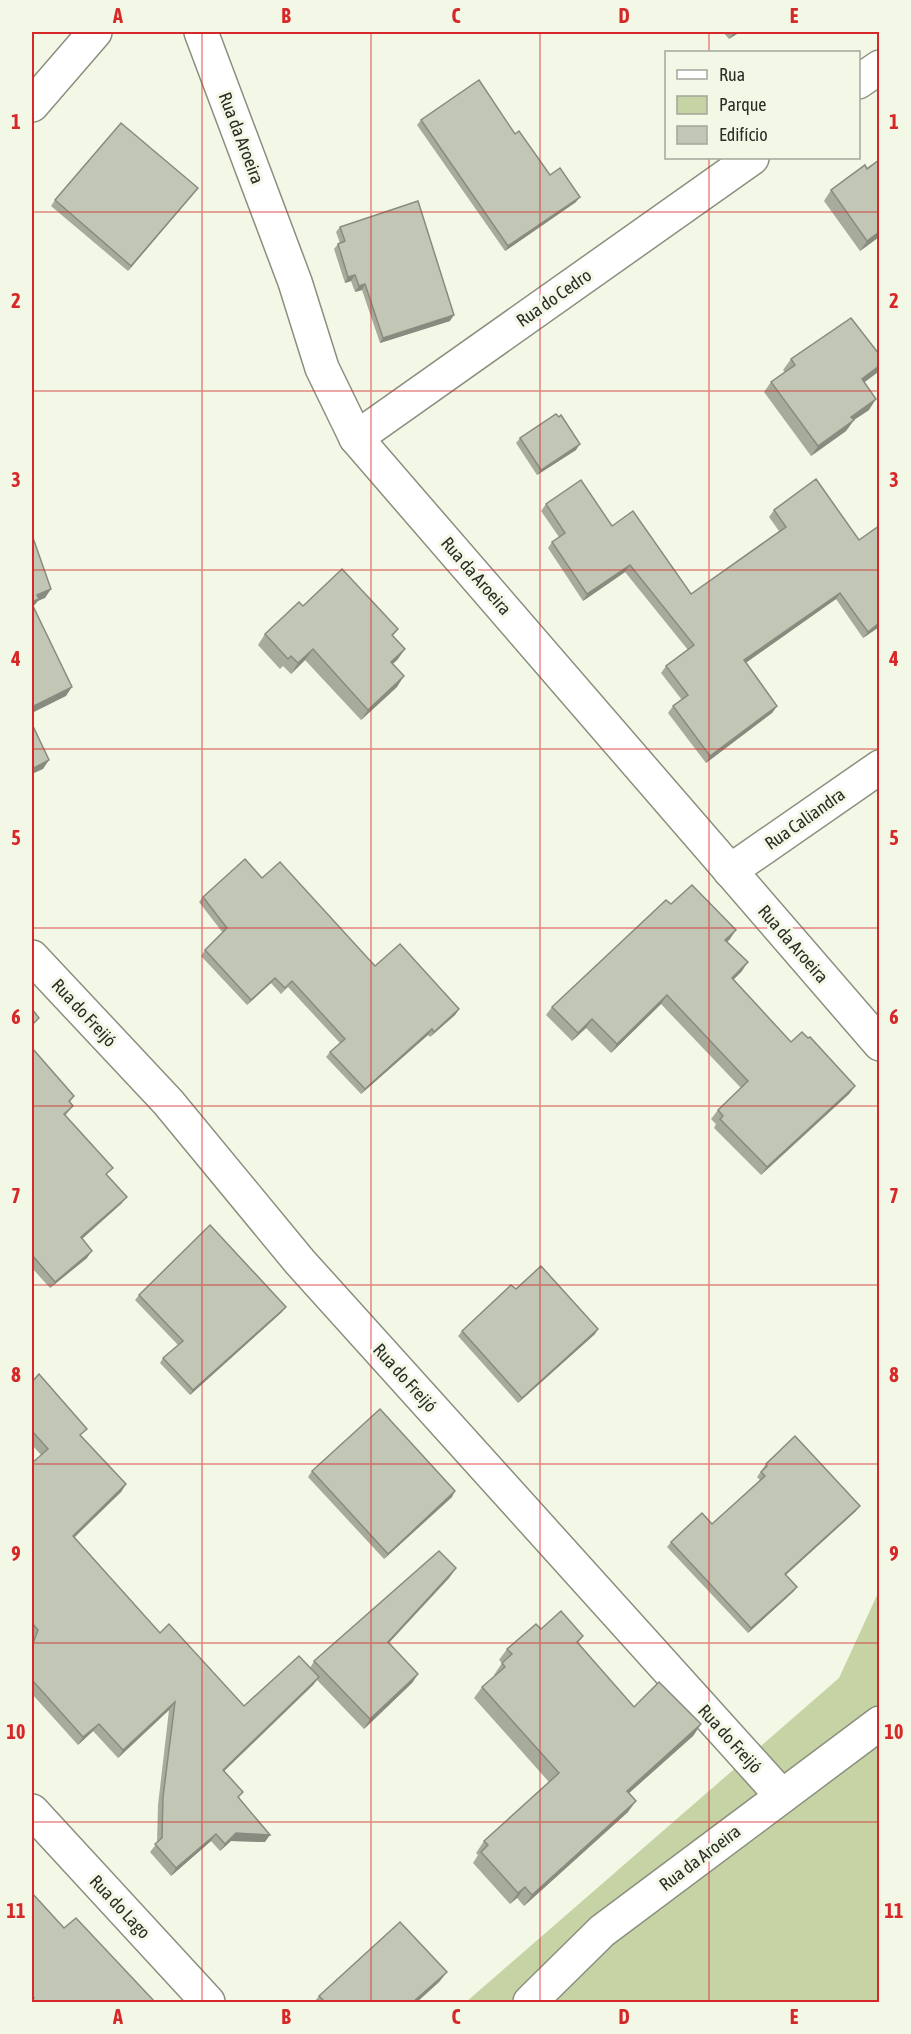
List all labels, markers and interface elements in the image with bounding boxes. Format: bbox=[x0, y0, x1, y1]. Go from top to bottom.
text: A bbox=[112, 4, 123, 27]
text: B bbox=[281, 4, 291, 27]
text: C bbox=[452, 4, 461, 27]
text: D bbox=[618, 4, 630, 27]
text: E bbox=[790, 4, 799, 27]
legend bbox=[665, 51, 860, 159]
text: Rua bbox=[719, 64, 745, 85]
street label: Rua da Aroeira bbox=[214, 89, 268, 186]
text: Parque bbox=[719, 94, 767, 115]
text: 1 bbox=[11, 110, 21, 133]
text: 1 bbox=[889, 110, 899, 133]
text: Edifício bbox=[719, 124, 768, 145]
street label: Rua do Cedro bbox=[512, 264, 595, 331]
text: 2 bbox=[11, 289, 21, 312]
text: 2 bbox=[889, 289, 899, 312]
text: 3 bbox=[11, 468, 21, 491]
text: 3 bbox=[889, 468, 899, 491]
street label: Rua da Aroeira bbox=[437, 533, 516, 619]
text: 4 bbox=[10, 647, 21, 670]
text: 4 bbox=[888, 647, 899, 670]
street label: Rua Caliandra bbox=[761, 783, 849, 854]
text: 5 bbox=[11, 826, 21, 849]
text: 5 bbox=[889, 826, 899, 849]
street label: Rua da Aroeira bbox=[754, 901, 833, 987]
street label: Rua do Freijó bbox=[48, 974, 121, 1051]
text: 6 bbox=[11, 1005, 21, 1028]
text: 6 bbox=[889, 1005, 899, 1028]
text: 7 bbox=[11, 1184, 21, 1207]
text: 7 bbox=[889, 1184, 899, 1207]
street label: Rua do Freijó bbox=[369, 1339, 442, 1416]
text: 8 bbox=[11, 1363, 21, 1386]
text: 8 bbox=[889, 1363, 899, 1386]
text: 9 bbox=[11, 1542, 21, 1565]
text: 9 bbox=[889, 1542, 899, 1565]
street label: Rua do Freijó bbox=[694, 1700, 767, 1777]
text: 10 bbox=[7, 1720, 25, 1743]
text: 10 bbox=[885, 1720, 903, 1743]
street label: Rua da Aroeira bbox=[655, 1820, 744, 1895]
street label: Rua do Lago bbox=[86, 1871, 155, 1943]
text: 11 bbox=[7, 1899, 25, 1922]
text: 11 bbox=[885, 1899, 903, 1922]
text: A bbox=[112, 2005, 123, 2028]
text: B bbox=[281, 2005, 291, 2028]
text: C bbox=[452, 2005, 461, 2028]
text: D bbox=[618, 2005, 630, 2028]
text: E bbox=[790, 2005, 799, 2028]

